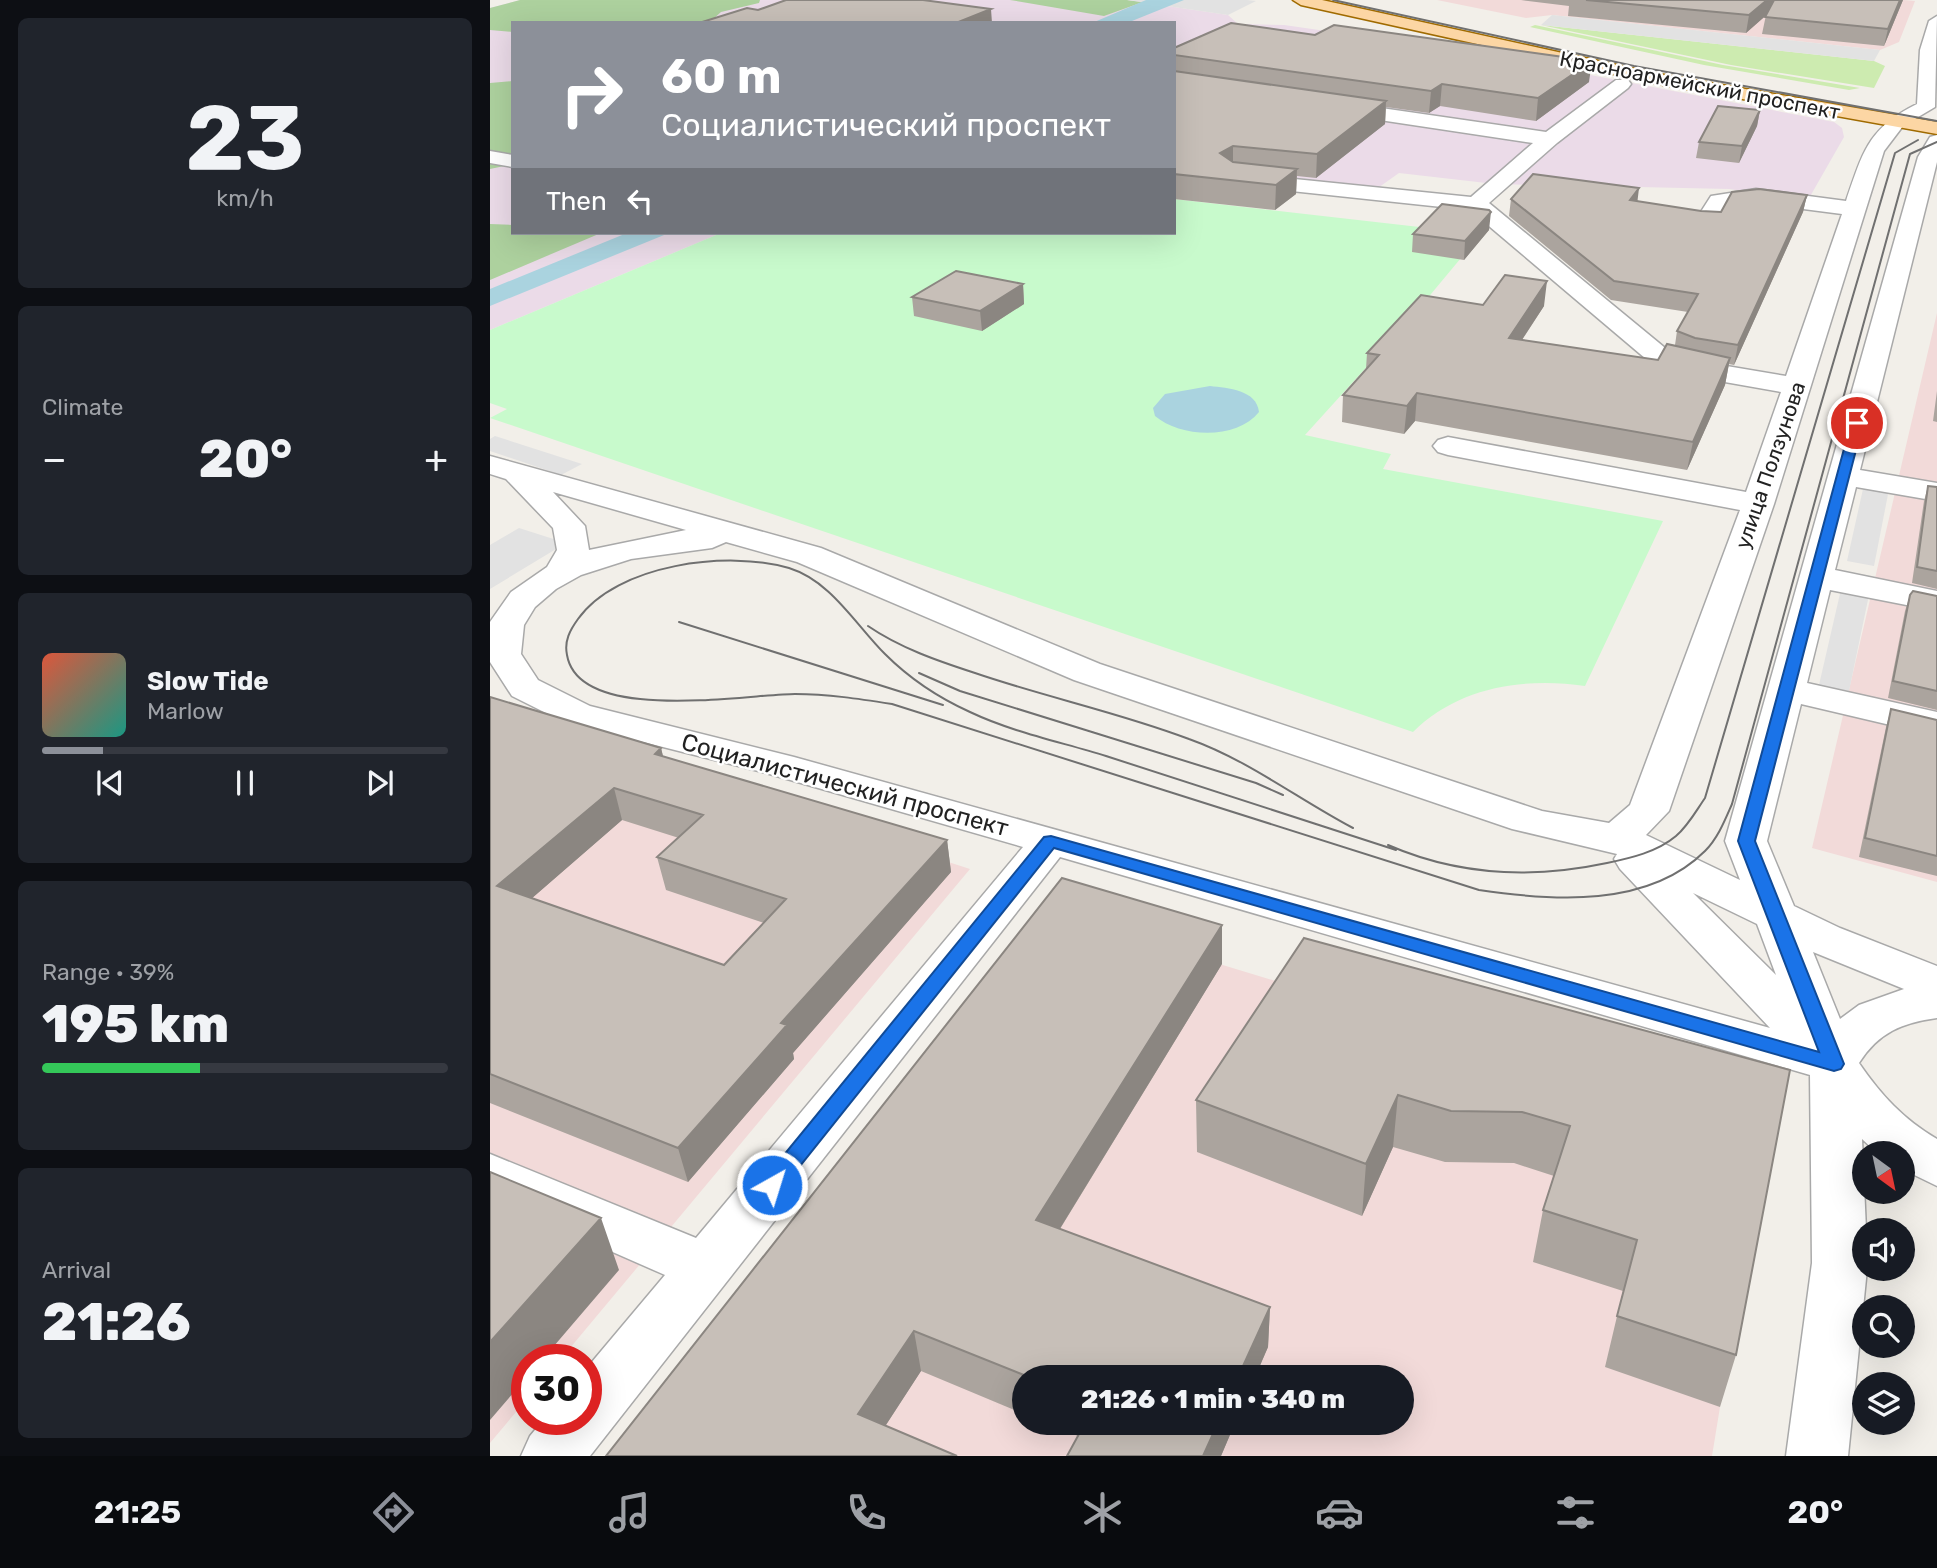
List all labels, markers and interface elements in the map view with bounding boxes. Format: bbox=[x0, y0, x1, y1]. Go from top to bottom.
street label: Красноармейский проспект bbox=[1558, 46, 1843, 125]
text: 60 m bbox=[661, 47, 782, 105]
icon: right bbox=[546, 49, 637, 140]
text: 23 bbox=[185, 84, 305, 192]
text: Социалистический проспект bbox=[661, 106, 1111, 144]
icon: left bbox=[621, 182, 659, 220]
text: km/h bbox=[216, 184, 274, 212]
text: Then bbox=[546, 186, 607, 217]
street label: улица Ползунова bbox=[1730, 378, 1810, 552]
text: Climate bbox=[42, 393, 123, 421]
pin bbox=[1827, 393, 1887, 453]
icon: arrive bbox=[1838, 404, 1876, 442]
text: 20° bbox=[199, 428, 292, 490]
text: − bbox=[42, 436, 67, 482]
text: + bbox=[424, 436, 448, 482]
text: Slow Tide bbox=[147, 666, 269, 697]
text: Marlow bbox=[147, 697, 224, 725]
street label: Социалистический проспект bbox=[678, 728, 1012, 842]
icon: previous bbox=[91, 764, 129, 802]
icon: pause bbox=[226, 764, 264, 802]
icon: next bbox=[361, 764, 399, 802]
text: Range · 39% bbox=[42, 958, 174, 986]
text: 195 km bbox=[42, 993, 229, 1055]
north arrow bbox=[1852, 1141, 1914, 1204]
map controls bbox=[1852, 1141, 1915, 1435]
position arrow bbox=[735, 1148, 809, 1222]
button: sound bbox=[1852, 1218, 1915, 1281]
text: Arrival bbox=[42, 1256, 111, 1284]
text: 21:26 bbox=[42, 1291, 191, 1353]
button: search bbox=[1852, 1295, 1915, 1358]
speed limit sign: 30 bbox=[511, 1344, 602, 1435]
button: layers bbox=[1852, 1372, 1915, 1435]
text: 21:26 · 1 min · 340 m bbox=[1081, 1384, 1345, 1415]
icon: directions bbox=[369, 1488, 418, 1537]
icon: music bbox=[605, 1488, 654, 1537]
icon: phone bbox=[842, 1488, 891, 1537]
icon: climate bbox=[1078, 1488, 1127, 1537]
icon: car bbox=[1315, 1488, 1364, 1537]
icon: filters bbox=[1551, 1488, 1600, 1537]
text: 21:25 bbox=[94, 1493, 181, 1531]
text: 20° bbox=[1788, 1493, 1843, 1531]

